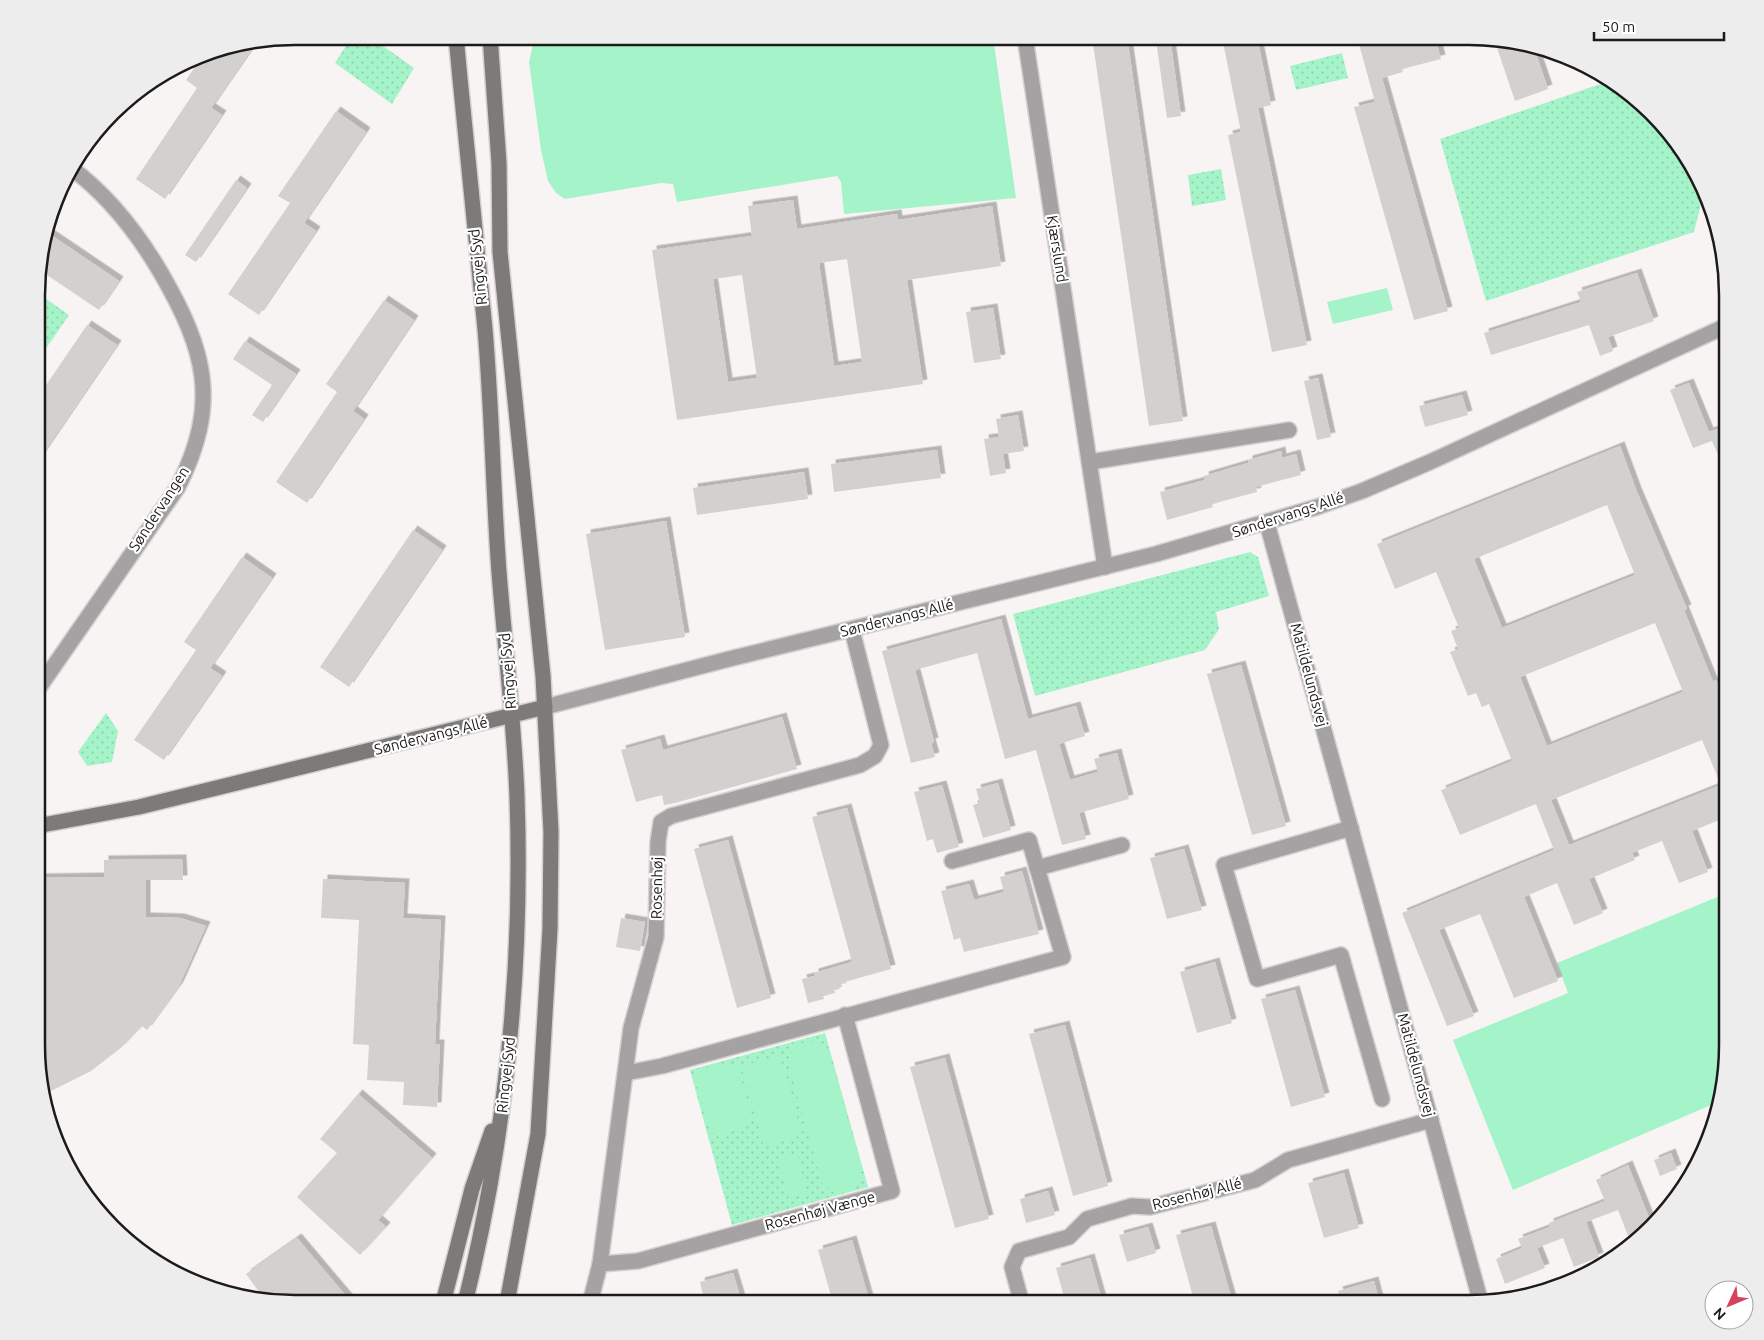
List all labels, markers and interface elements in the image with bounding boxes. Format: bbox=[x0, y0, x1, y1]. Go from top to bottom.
scale bar bbox=[1594, 10, 1724, 42]
text: 50 m bbox=[1602, 18, 1635, 35]
street label: Kjærslund bbox=[1044, 214, 1071, 284]
street label: Ringvej Syd bbox=[465, 228, 490, 306]
street label: Søndervangen bbox=[125, 463, 192, 554]
street label: Søndervangs Allé bbox=[1230, 488, 1346, 541]
street label: Søndervangs Allé bbox=[838, 595, 955, 640]
street label: Matildelundsvej bbox=[1287, 621, 1332, 729]
street label: Ringvej Syd bbox=[496, 632, 519, 710]
street label: Søndervangs Allé bbox=[372, 713, 489, 758]
street label: Rosenhøj bbox=[647, 857, 666, 919]
street label: Matildelundsvej bbox=[1394, 1011, 1439, 1119]
street label: Ringvej Syd bbox=[493, 1036, 518, 1114]
street label: Rosenhøj Allé bbox=[1150, 1174, 1243, 1213]
street label: Rosenhøj Vænge bbox=[763, 1188, 877, 1233]
north arrow bbox=[1704, 1280, 1754, 1330]
text: N bbox=[1710, 1305, 1729, 1323]

